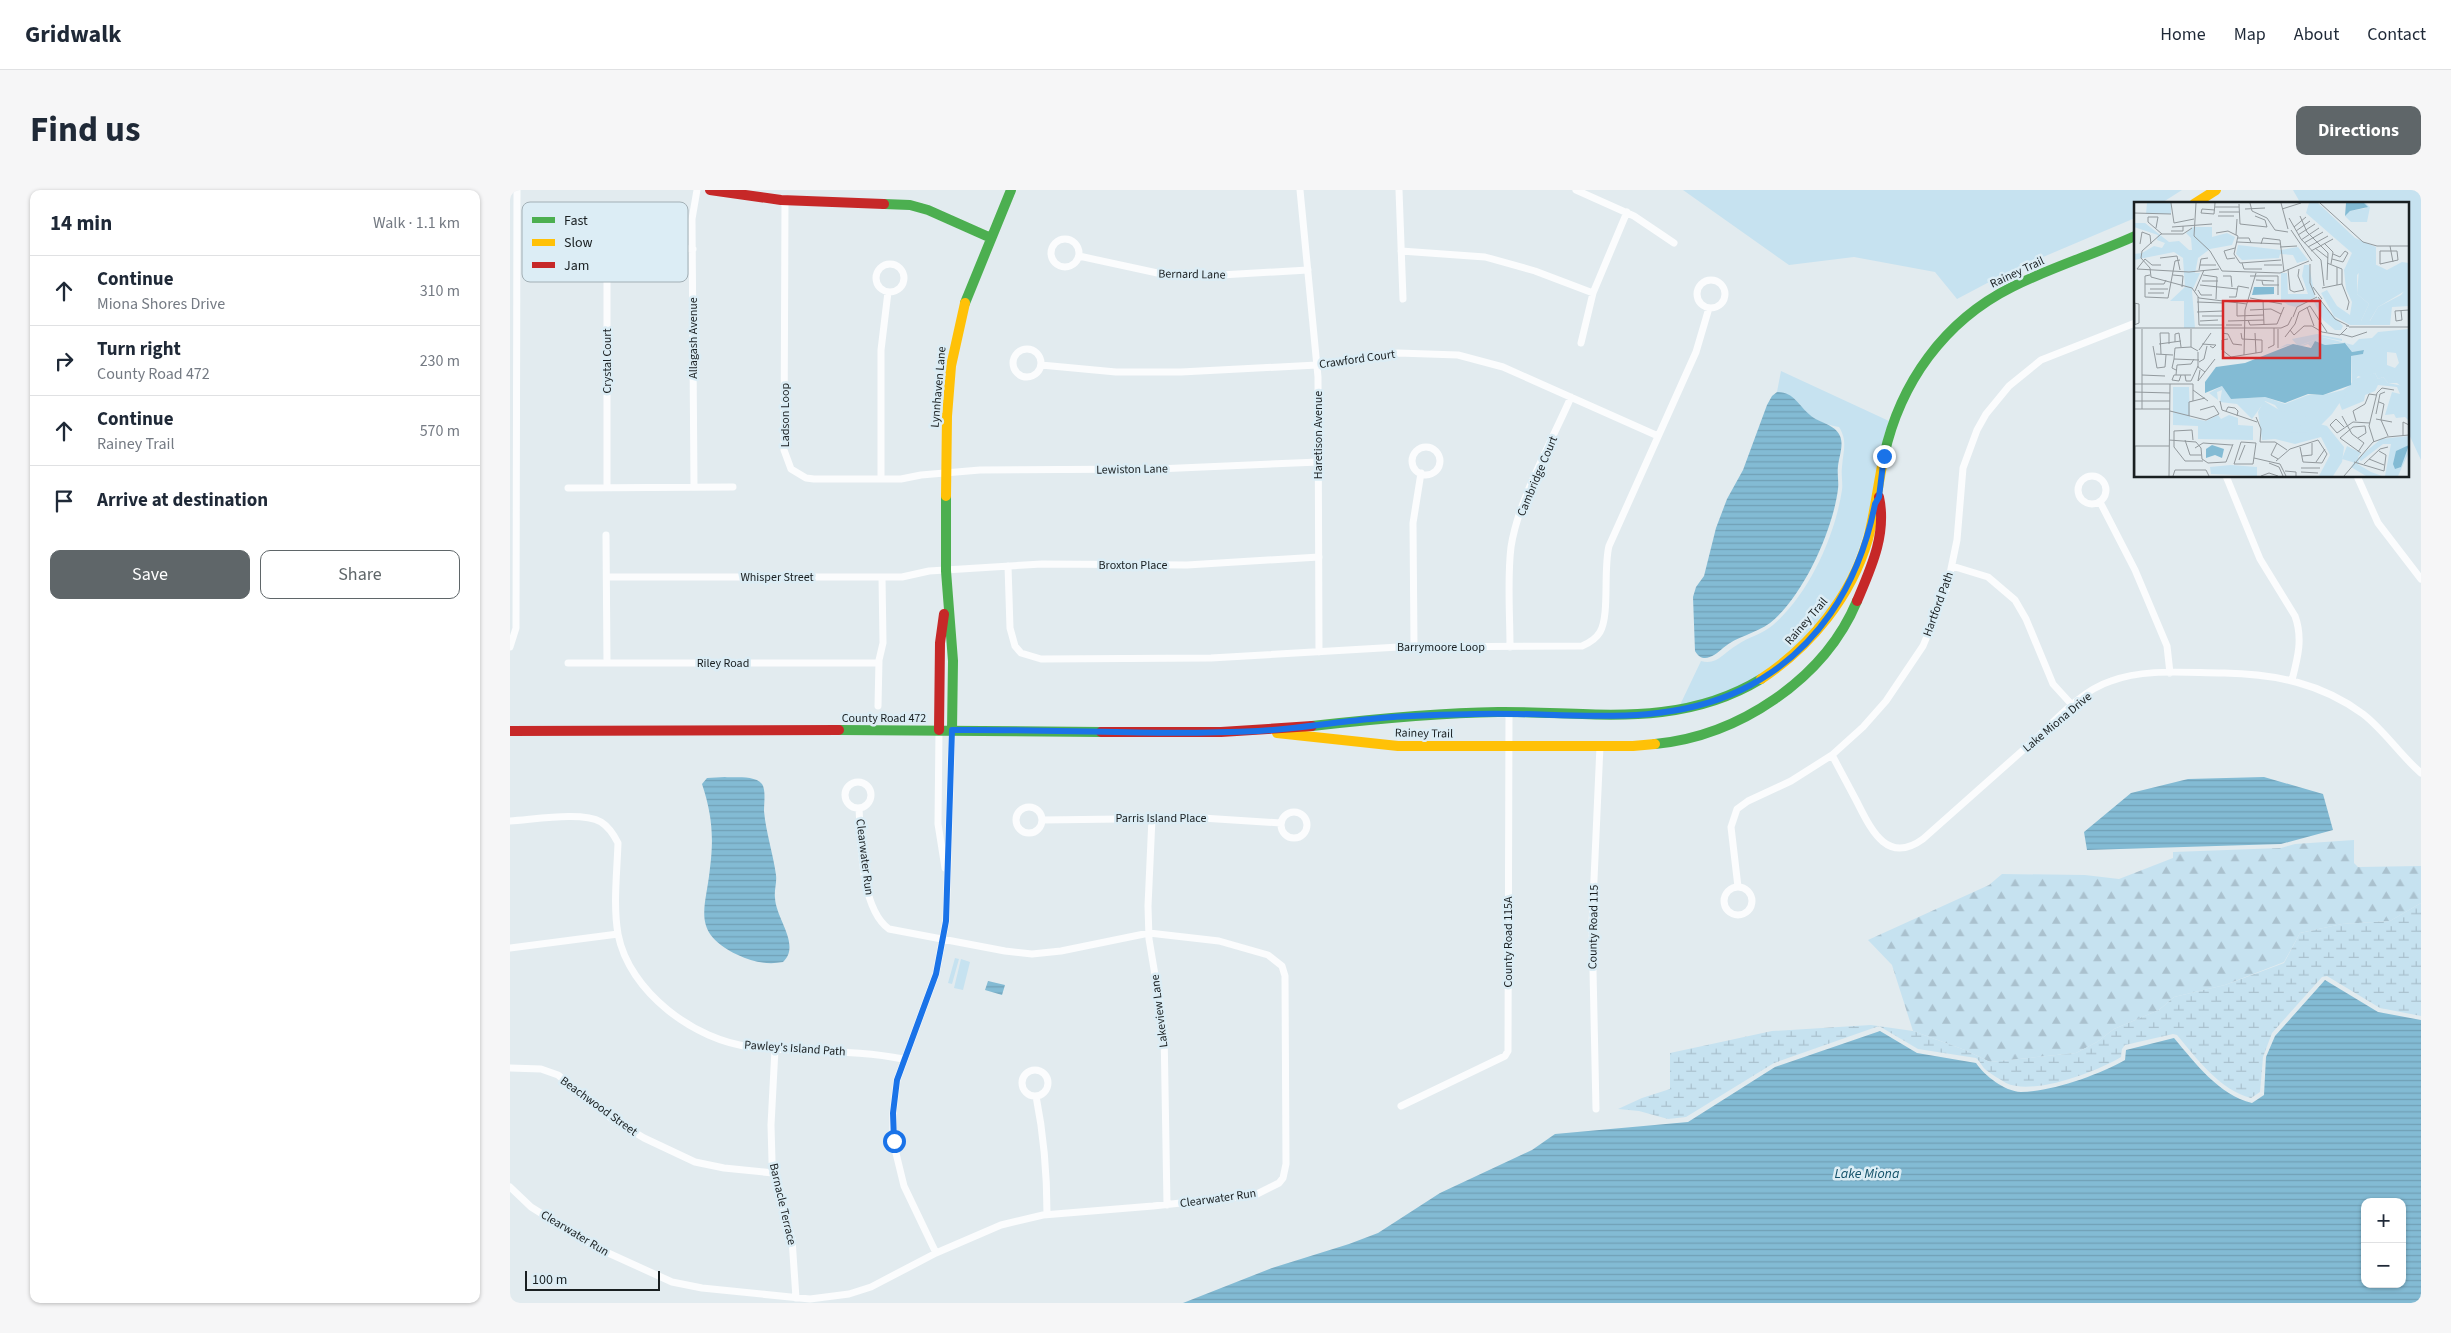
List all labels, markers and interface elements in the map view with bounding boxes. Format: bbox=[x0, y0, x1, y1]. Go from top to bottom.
text: Gridwalk bbox=[25, 17, 121, 52]
text: Home bbox=[2160, 22, 2206, 47]
text: Map bbox=[2234, 22, 2266, 47]
text: About bbox=[2294, 22, 2339, 47]
text: Contact bbox=[2367, 22, 2426, 47]
text: Find us bbox=[30, 105, 140, 155]
button: Directions bbox=[2296, 106, 2421, 155]
legend bbox=[522, 202, 688, 282]
inset map bbox=[2134, 202, 2408, 478]
text: 14 min bbox=[50, 208, 112, 238]
text: Fast bbox=[564, 211, 588, 231]
text: Walk · 1.1 km bbox=[373, 212, 460, 234]
text: Slow bbox=[564, 233, 593, 253]
street label: Rainey Trail bbox=[1987, 252, 2047, 292]
text: Jam bbox=[564, 256, 589, 276]
street label: Bernard Lane bbox=[1158, 265, 1226, 284]
text: Continue bbox=[97, 266, 174, 293]
icon: ahead bbox=[50, 277, 78, 305]
text: 310 m bbox=[420, 280, 460, 302]
text: Miona Shores Drive bbox=[97, 293, 225, 315]
street label: Allagash Avenue bbox=[685, 297, 702, 379]
street label: Crystal Court bbox=[599, 328, 616, 394]
text: Turn right bbox=[97, 336, 181, 363]
street label: Lynnhaven Lane bbox=[926, 346, 951, 428]
street label: Crawford Court bbox=[1318, 346, 1396, 373]
icon: right bbox=[50, 347, 78, 375]
text: 230 m bbox=[420, 350, 460, 372]
text: County Road 472 bbox=[97, 363, 210, 385]
street label: Ladson Loop bbox=[777, 382, 794, 447]
street label: Haretison Avenue bbox=[1310, 391, 1327, 479]
text: Continue bbox=[97, 406, 174, 433]
icon: ahead bbox=[50, 417, 78, 445]
text: 570 m bbox=[420, 420, 460, 442]
text: Rainey Trail bbox=[97, 433, 175, 455]
street label: Cambridge Court bbox=[1513, 433, 1562, 519]
route end bbox=[1873, 445, 1896, 468]
street label: Lewiston Lane bbox=[1096, 460, 1168, 479]
icon: arrive bbox=[50, 487, 78, 515]
text: Arrive at destination bbox=[97, 487, 268, 514]
button: Save bbox=[50, 550, 250, 599]
button: Share bbox=[260, 550, 460, 599]
street label: Broxton Place bbox=[1099, 557, 1167, 574]
street label: Whisper Street bbox=[740, 569, 814, 586]
street label: Hartford Path bbox=[1919, 569, 1958, 639]
street label: Rainey Trail bbox=[1781, 594, 1832, 649]
street label: Barrymoore Loop bbox=[1397, 639, 1485, 656]
street label: Riley Road bbox=[697, 655, 749, 672]
street label: Lake Miona Drive bbox=[2019, 688, 2095, 756]
street label: County Road 472 bbox=[842, 710, 926, 727]
street label: Rainey Trail bbox=[1395, 724, 1453, 743]
street label: Parris Island Place bbox=[1115, 810, 1207, 827]
street label: Clearwater Run bbox=[851, 818, 878, 896]
street label: County Road 115 bbox=[1584, 885, 1603, 969]
street label: County Road 115A bbox=[1500, 896, 1517, 988]
street label: Lakeview Lane bbox=[1147, 973, 1172, 1049]
street label: Pawley's Island Path bbox=[744, 1036, 846, 1061]
street label: Beachwood Street bbox=[557, 1073, 641, 1140]
route start bbox=[883, 1130, 906, 1153]
street label: Barnacle Terrace bbox=[765, 1161, 800, 1247]
water label: Lake Miona bbox=[1835, 1164, 1900, 1184]
street label: Clearwater Run bbox=[1179, 1185, 1257, 1212]
map controls bbox=[2361, 1198, 2406, 1288]
button: + bbox=[2361, 1198, 2406, 1243]
street label: Clearwater Run bbox=[537, 1206, 612, 1261]
button: − bbox=[2361, 1243, 2406, 1288]
scale bar bbox=[525, 1268, 660, 1291]
text: 100 m bbox=[532, 1270, 567, 1290]

